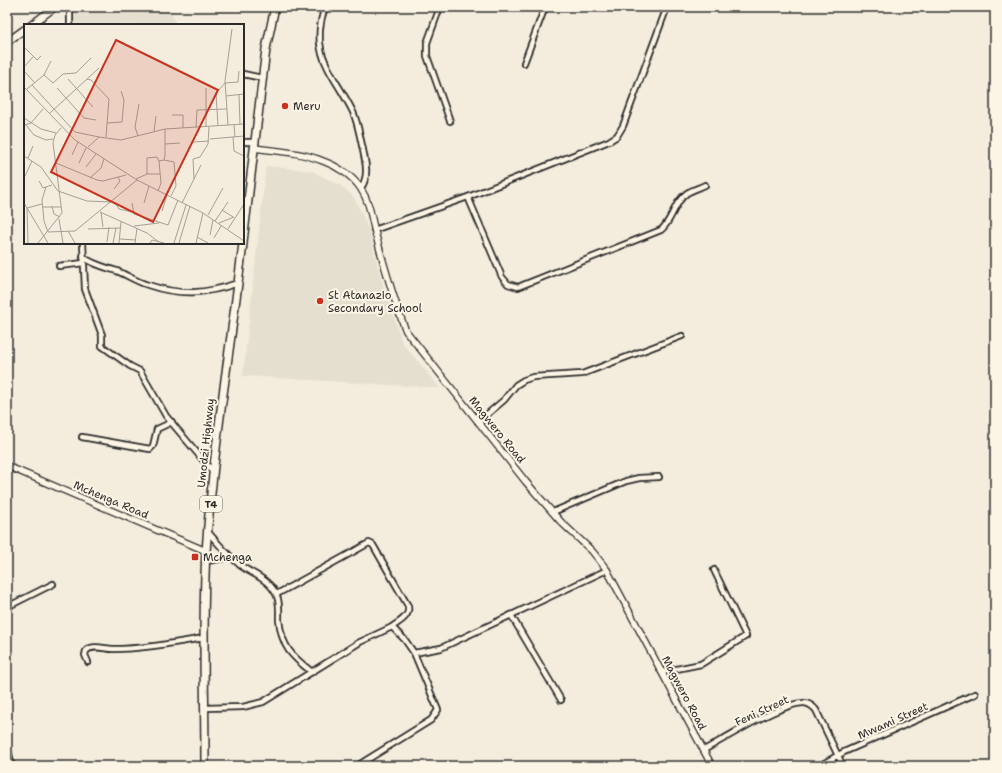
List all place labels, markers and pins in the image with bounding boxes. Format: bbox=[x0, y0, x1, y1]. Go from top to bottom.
place label: Meru bbox=[293, 99, 321, 114]
marker: Meru bbox=[280, 101, 290, 111]
place label: St Atanazio Secondary School bbox=[328, 288, 423, 316]
marker: St Atanazio Secondary School bbox=[315, 296, 325, 306]
place label: Mchenga bbox=[203, 550, 252, 565]
marker: Mchenga bbox=[190, 552, 200, 562]

